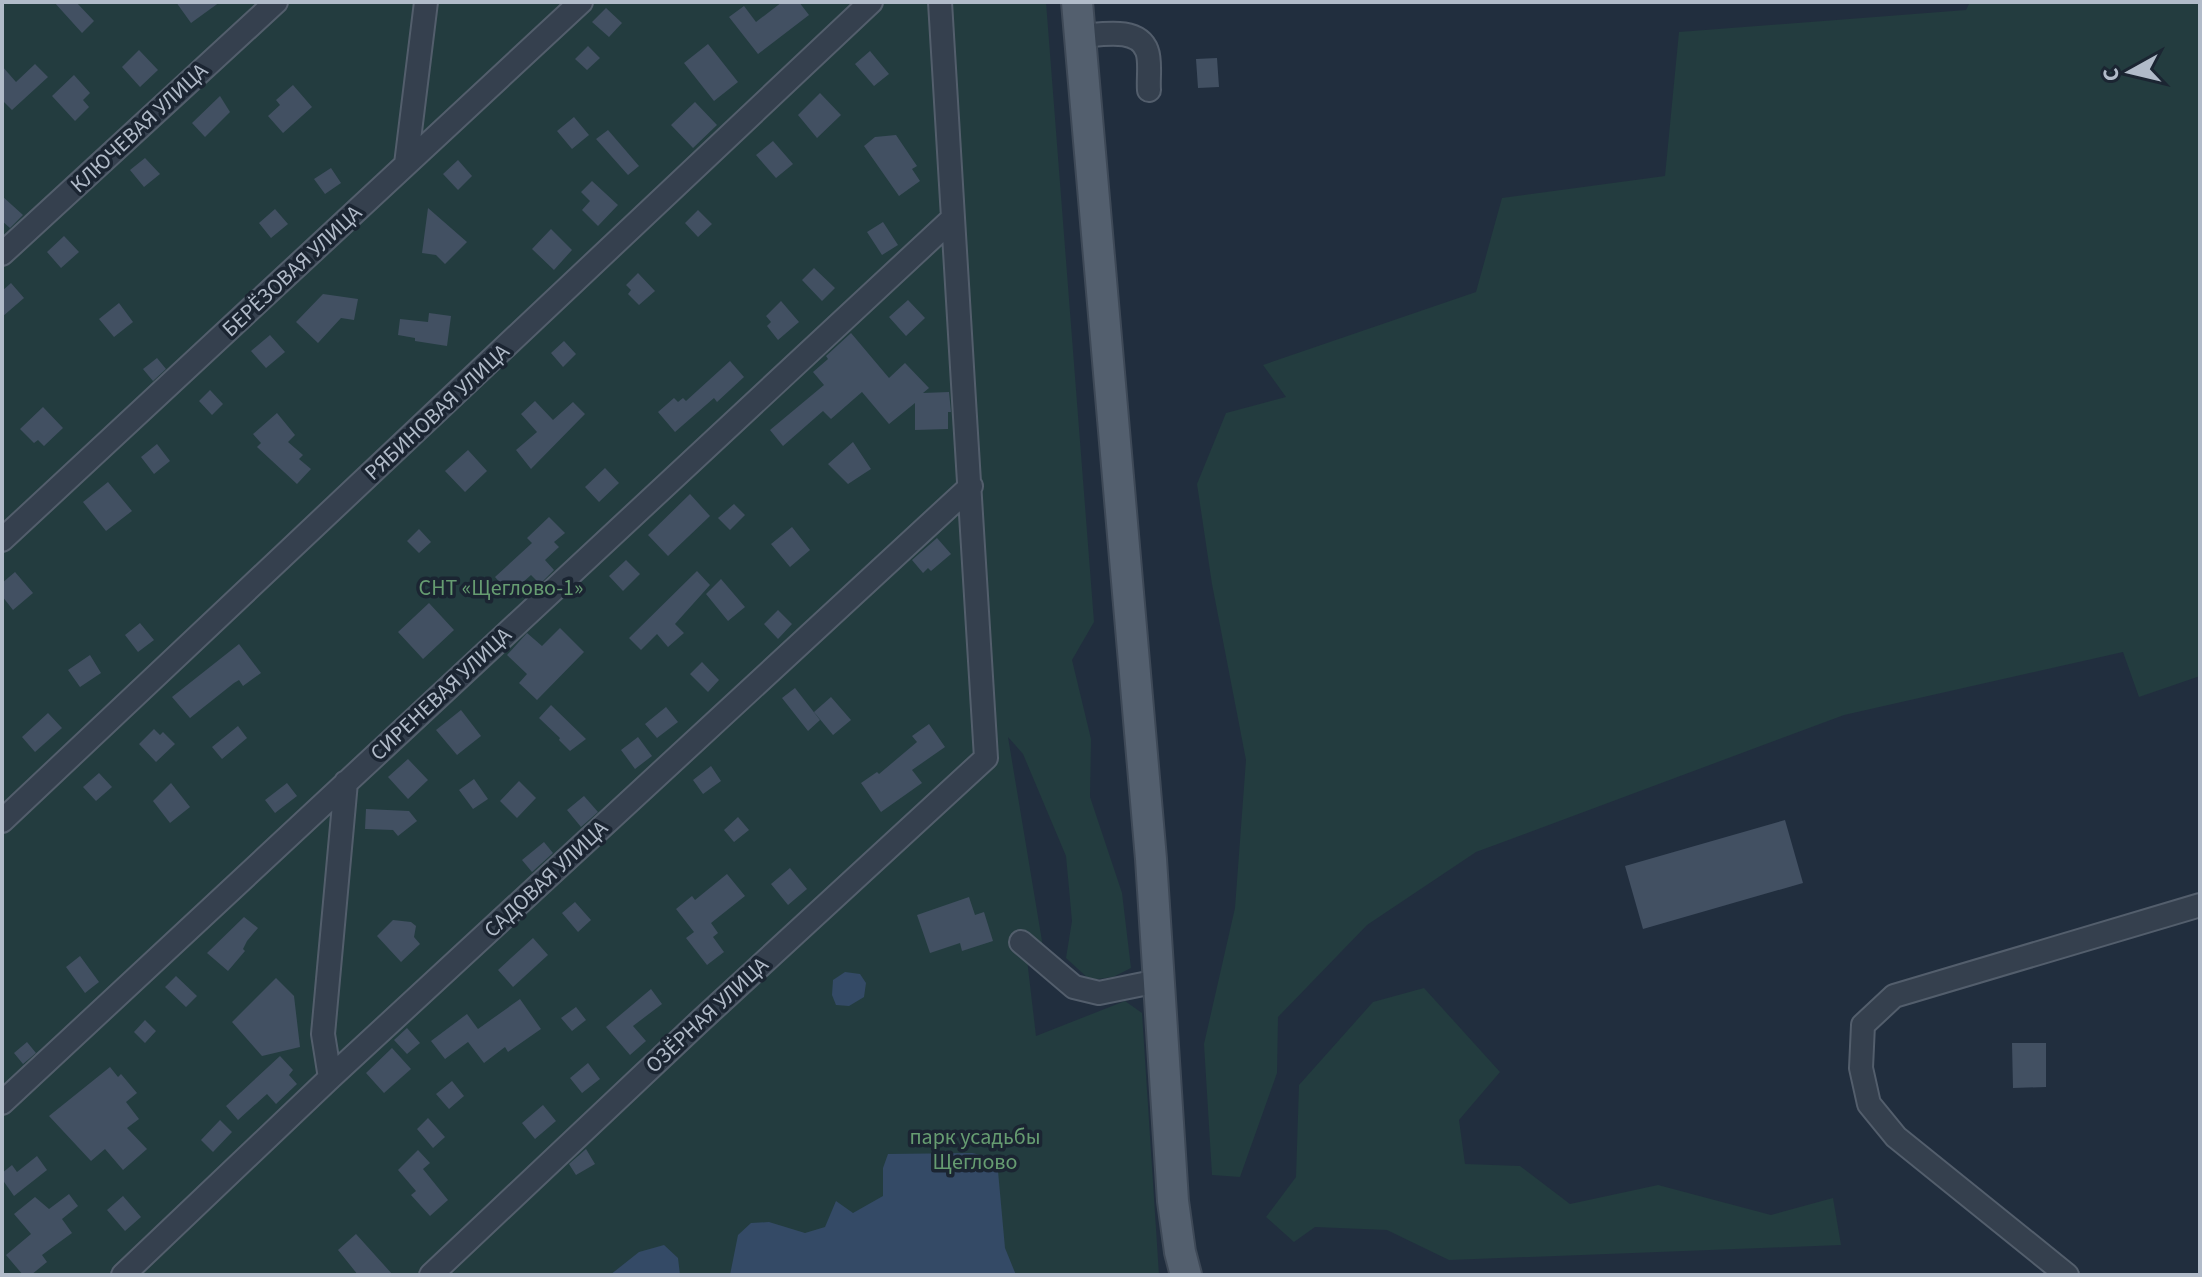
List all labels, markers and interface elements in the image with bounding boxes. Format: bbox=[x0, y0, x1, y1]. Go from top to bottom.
north arrow bbox=[2090, 32, 2170, 112]
street label: КЛЮЧЕВАЯ УЛИЦА bbox=[63, 56, 215, 200]
text: С bbox=[2094, 66, 2128, 83]
street label: БЕРЁЗОВАЯ УЛИЦА bbox=[215, 198, 369, 344]
street label: РЯБИНОВАЯ УЛИЦА bbox=[357, 336, 517, 488]
park label: СНТ «Щеглово-1» bbox=[419, 572, 583, 604]
street label: СИРЕНЕВАЯ УЛИЦА bbox=[363, 620, 519, 768]
street label: САДОВАЯ УЛИЦА bbox=[477, 813, 615, 945]
street label: ОЗЁРНАЯ УЛИЦА bbox=[638, 949, 776, 1081]
park label: парк усадьбы Щеглово bbox=[909, 1121, 1041, 1178]

